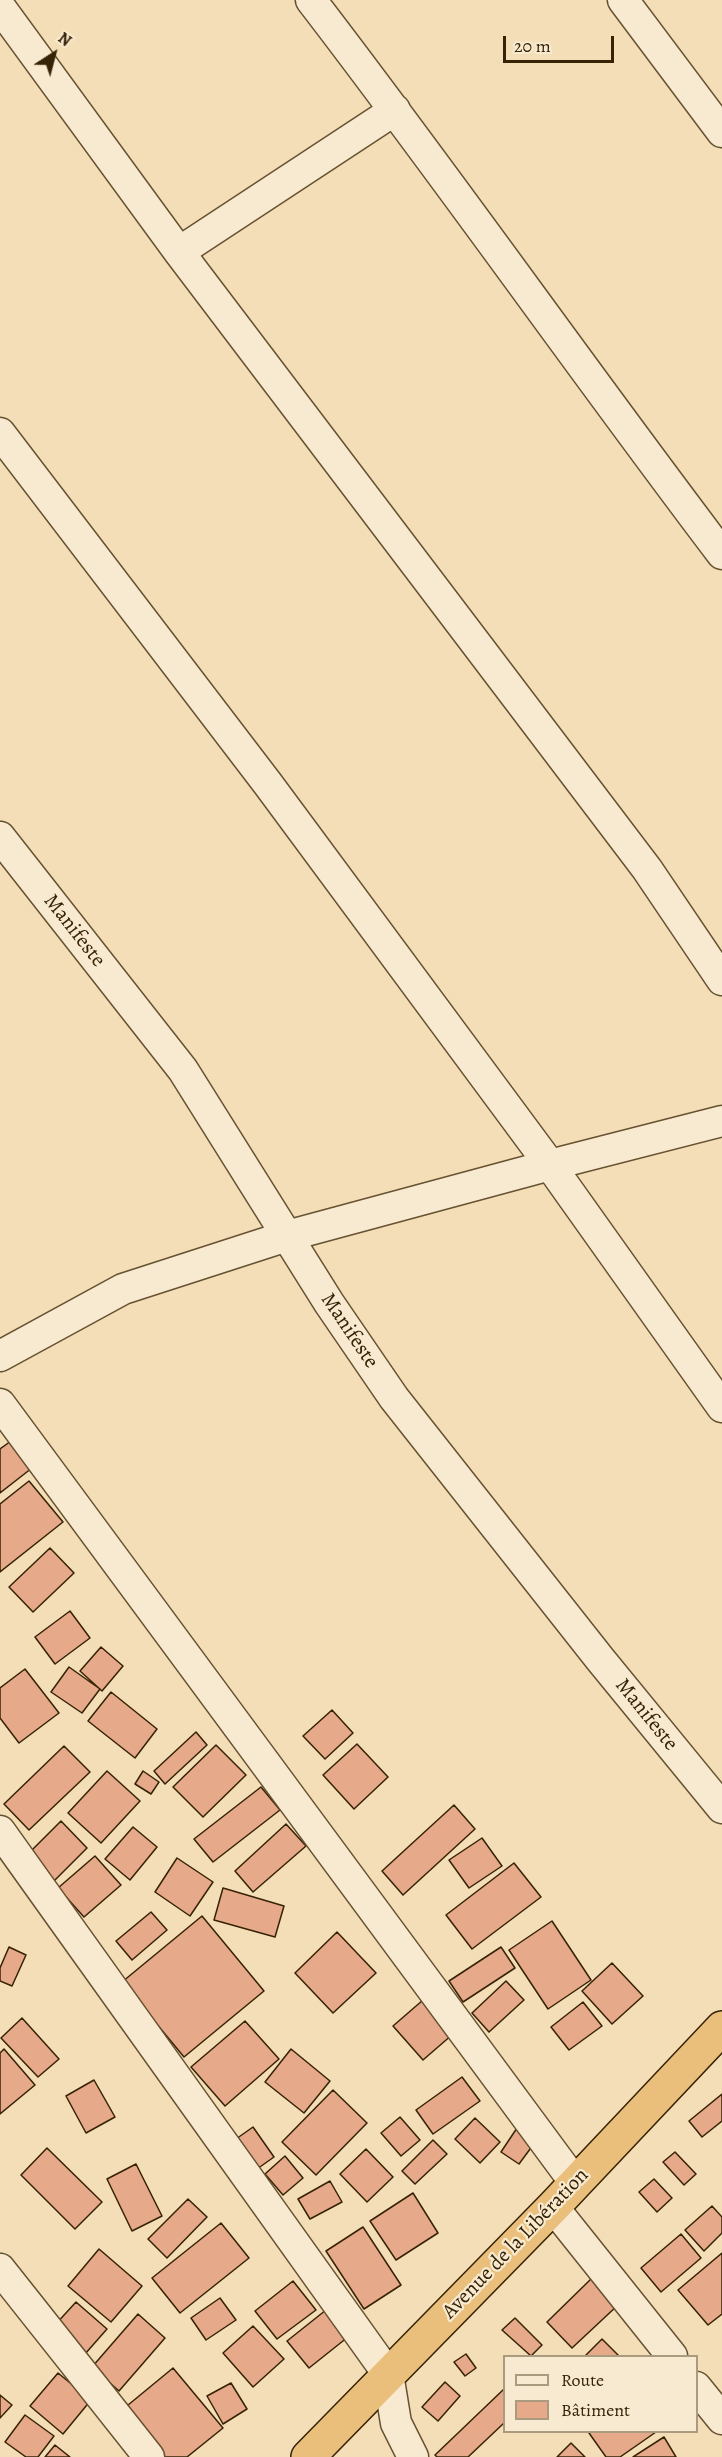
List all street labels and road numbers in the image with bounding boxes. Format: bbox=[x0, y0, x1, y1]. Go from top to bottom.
street label: Manifeste bbox=[38, 890, 110, 972]
street label: Manifeste bbox=[315, 1288, 383, 1374]
street label: Manifeste bbox=[609, 1674, 683, 1756]
street label: Avenue de la Libération bbox=[438, 2163, 594, 2325]

